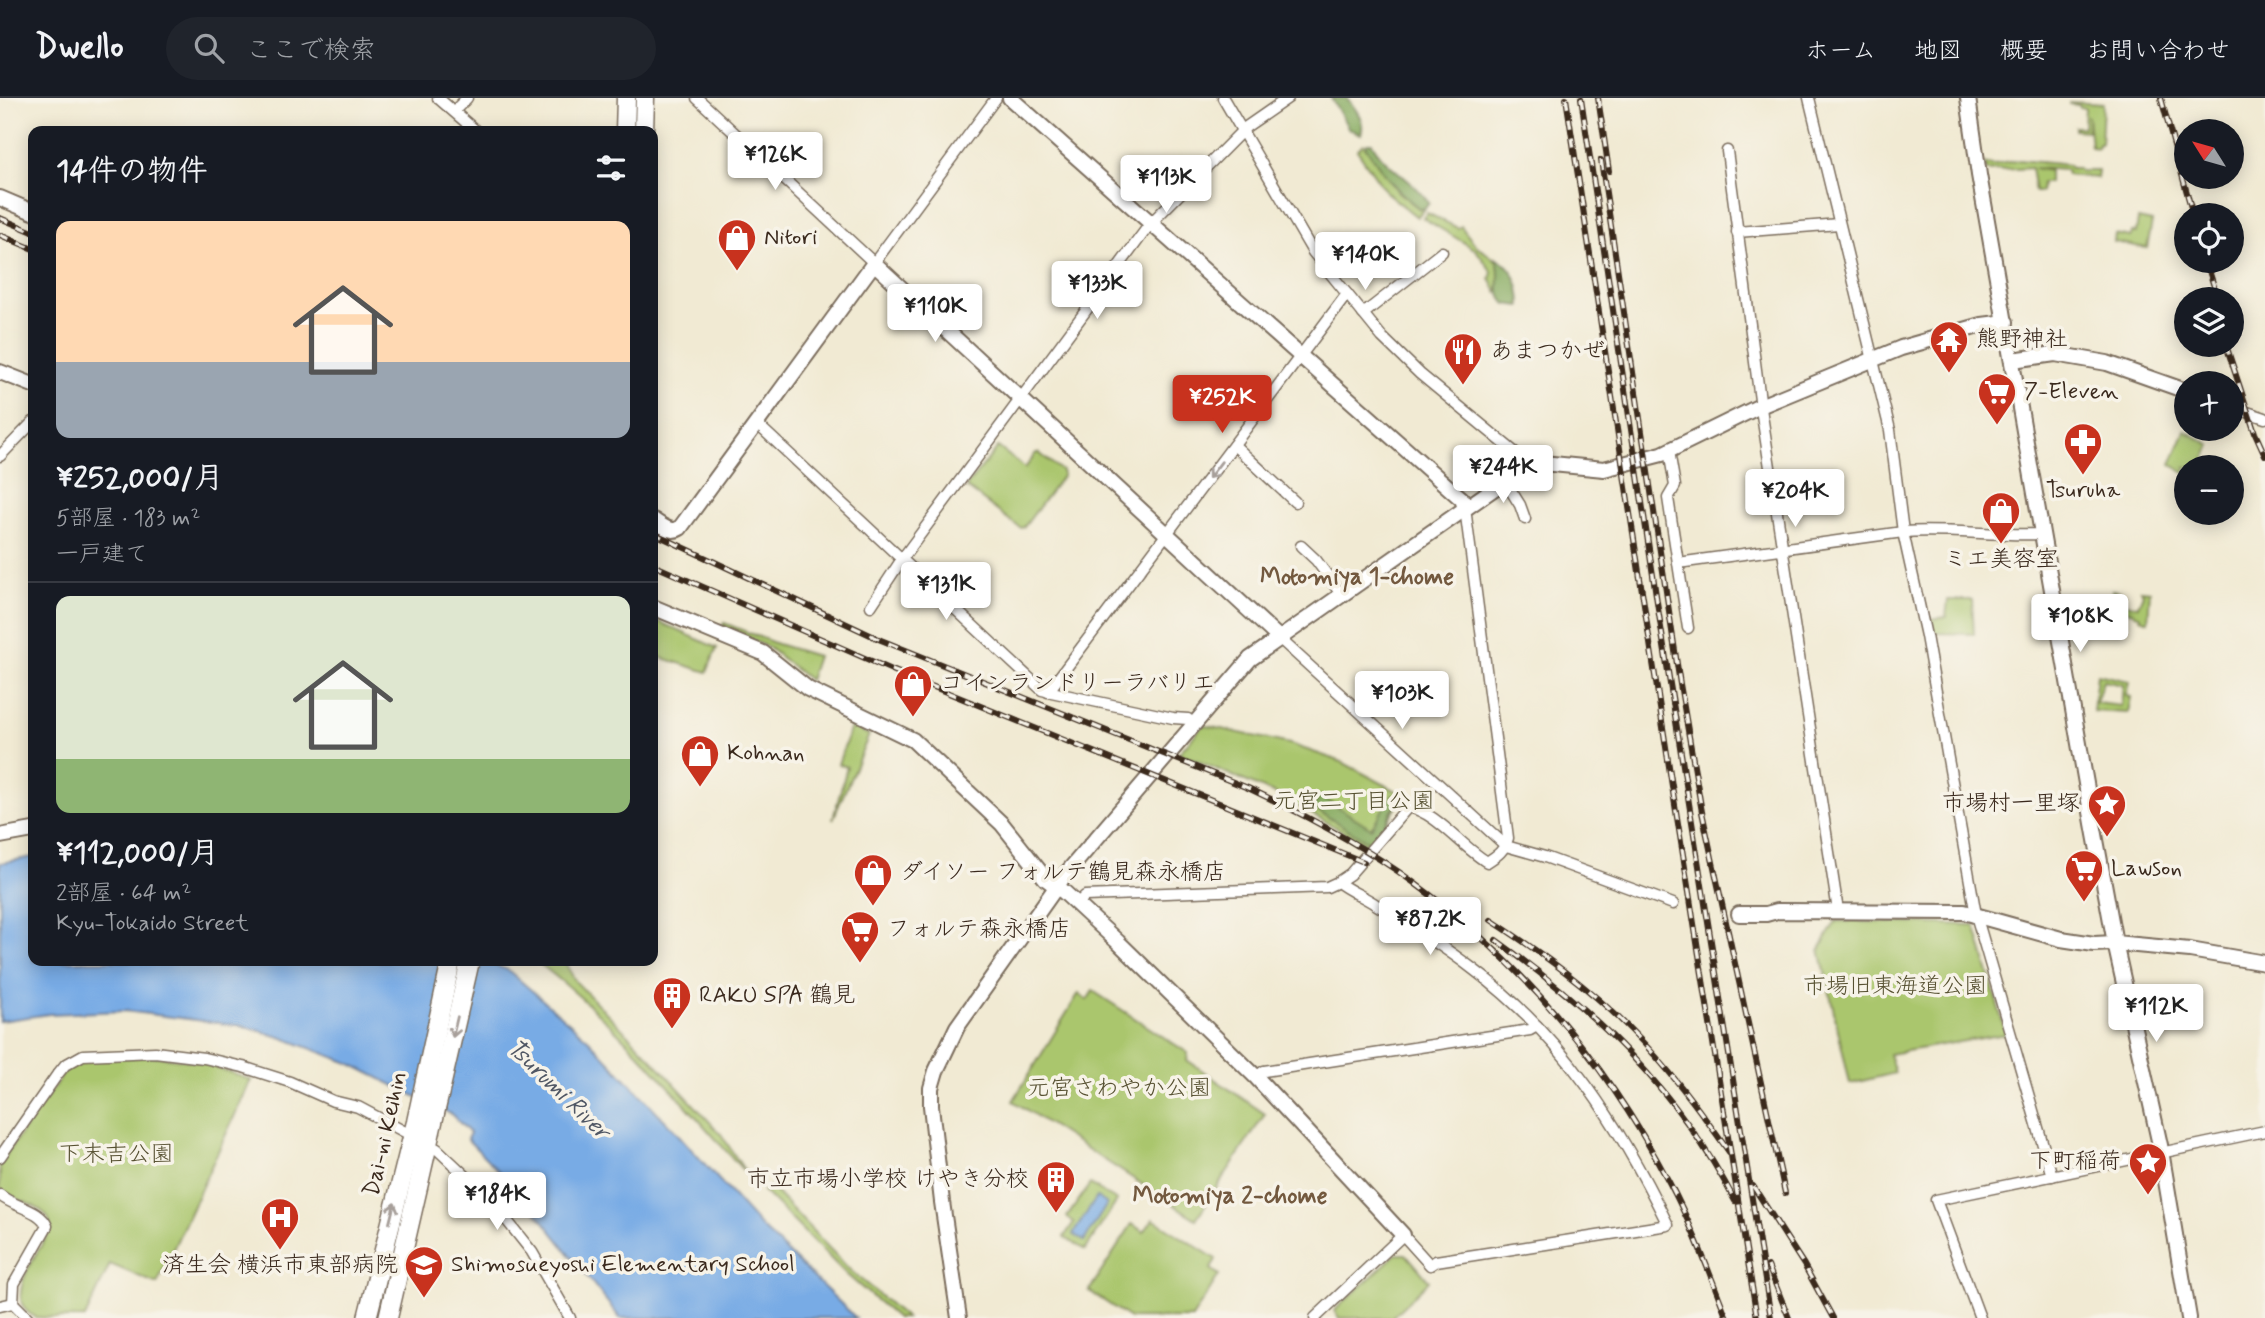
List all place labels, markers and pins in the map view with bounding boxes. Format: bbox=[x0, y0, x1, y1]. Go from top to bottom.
pin: ¥126K bbox=[726, 132, 824, 192]
pin: ¥113K bbox=[1117, 156, 1215, 215]
shop icon: Nitori bbox=[716, 217, 758, 272]
place label: Nitori bbox=[764, 223, 817, 253]
pin: ¥140K bbox=[1316, 232, 1414, 292]
pin: ¥133K bbox=[1048, 262, 1146, 321]
pin: ¥110K bbox=[886, 285, 984, 344]
temple icon: 熊野神社 bbox=[1928, 319, 1970, 374]
place label: 熊野神社 bbox=[1976, 325, 2068, 355]
restaurant icon: あまつかぜ bbox=[1442, 331, 1484, 386]
place label: あまつかぜ bbox=[1490, 337, 1605, 367]
supermarket icon: 7-Eleven bbox=[1976, 371, 2018, 426]
pin: ¥252K bbox=[1173, 376, 1271, 435]
place label: 7-Eleven bbox=[2024, 377, 2119, 407]
pharmacy icon: Tsuruha bbox=[2062, 421, 2104, 476]
pin: ¥244K bbox=[1454, 446, 1552, 505]
pin: ¥204K bbox=[1746, 470, 1844, 529]
place label: Tsuruha bbox=[2046, 476, 2120, 506]
shop icon: ミエ美容室 bbox=[1980, 490, 2022, 545]
place label: ミエ美容室 bbox=[1944, 545, 2059, 575]
pin: ¥131K bbox=[897, 562, 995, 622]
pin: ¥108K bbox=[2031, 594, 2129, 654]
shop icon: コインランドリーラバリエ bbox=[892, 663, 934, 718]
place label: コインランドリーラバリエ bbox=[940, 669, 1215, 699]
pin: ¥103K bbox=[1353, 672, 1451, 731]
shop icon: Kohnan bbox=[679, 733, 721, 788]
place label: Kohnan bbox=[727, 739, 805, 769]
place icon: 市場村一里塚 bbox=[2086, 783, 2128, 838]
place label: 市場村一里塚 bbox=[1942, 789, 2080, 819]
supermarket icon: Lawson bbox=[2063, 848, 2105, 903]
shop icon: ダイソー フォルテ鶴見森永橋店 bbox=[852, 852, 894, 907]
place label: Lawson bbox=[2111, 854, 2182, 884]
place label: ダイソー フォルテ鶴見森永橋店 bbox=[900, 858, 1226, 888]
pin: ¥87.2K bbox=[1373, 898, 1487, 957]
supermarket icon: フォルテ森永橋店 bbox=[839, 909, 881, 964]
place label: フォルテ森永橋店 bbox=[887, 915, 1071, 945]
building icon: RAKU SPA 鶴見 bbox=[651, 975, 693, 1030]
place label: RAKU SPA 鶴見 bbox=[699, 981, 856, 1011]
pin: ¥112K bbox=[2107, 984, 2205, 1044]
place icon: 下町稲荷 bbox=[2127, 1141, 2169, 1196]
place label: 下町稲荷 bbox=[2029, 1147, 2121, 1177]
building icon: 市立市場小学校 けやき分校 bbox=[1035, 1159, 1077, 1214]
place label: 市立市場小学校 けやき分校 bbox=[747, 1165, 1029, 1195]
pin: ¥184K bbox=[448, 1172, 546, 1232]
hospital icon: 済生会 横浜市東部病院 bbox=[259, 1196, 301, 1251]
school or university icon: Shimosueyoshi Elementary School bbox=[403, 1244, 445, 1299]
place label: Shimosueyoshi Elementary School bbox=[451, 1250, 795, 1280]
place label: 済生会 横浜市東部病院 bbox=[162, 1251, 398, 1281]

